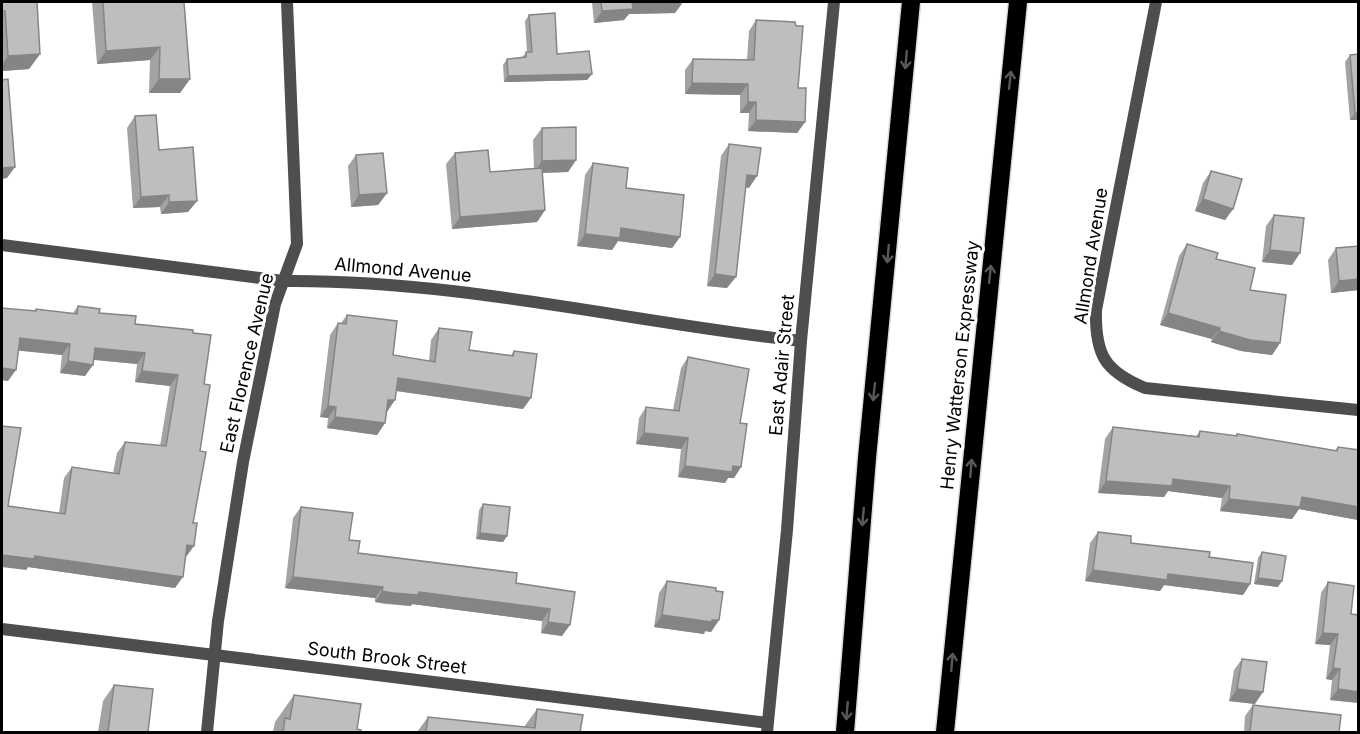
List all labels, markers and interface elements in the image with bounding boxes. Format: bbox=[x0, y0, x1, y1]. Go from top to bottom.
one-way arrow bbox=[900, 49, 911, 69]
one-way arrow bbox=[1005, 71, 1016, 90]
street label: Allmond Avenue bbox=[1069, 186, 1112, 326]
street label: Henry Watterson Expressway bbox=[936, 239, 983, 491]
one-way arrow bbox=[882, 243, 893, 263]
street label: Allmond Avenue bbox=[334, 253, 473, 286]
one-way arrow bbox=[985, 265, 996, 284]
street label: East Florence Avenue bbox=[216, 271, 277, 455]
street label: East Adair Street bbox=[765, 293, 798, 437]
one-way arrow bbox=[868, 381, 879, 401]
one-way arrow bbox=[966, 459, 977, 478]
one-way arrow bbox=[857, 506, 868, 526]
street label: South Brook Street bbox=[306, 637, 468, 678]
one-way arrow bbox=[947, 653, 958, 673]
one-way arrow bbox=[841, 701, 852, 721]

